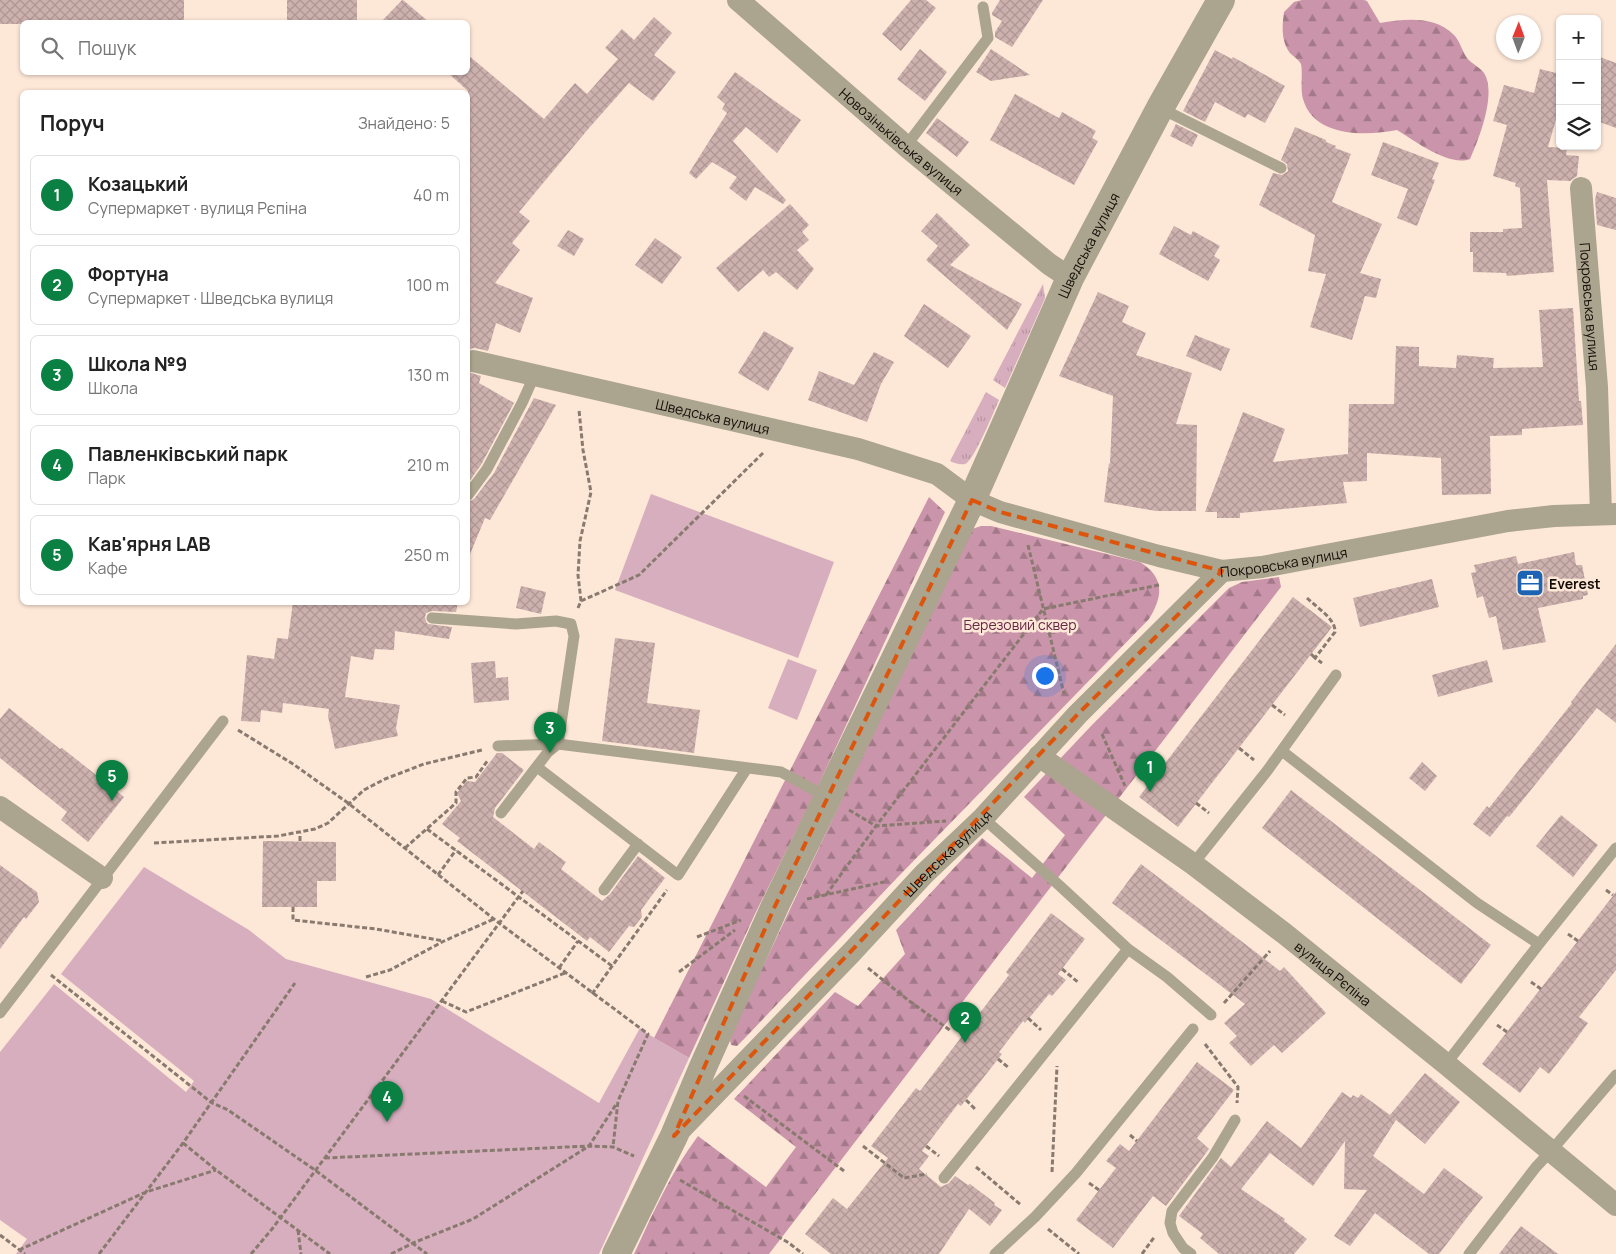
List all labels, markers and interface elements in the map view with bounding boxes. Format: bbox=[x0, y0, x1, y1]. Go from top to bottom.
north arrow bbox=[1496, 15, 1541, 60]
map controls bbox=[1556, 15, 1601, 150]
button: + bbox=[1556, 15, 1601, 60]
search box bbox=[20, 20, 470, 75]
icon: search bbox=[38, 34, 66, 62]
text: Пошук bbox=[78, 35, 136, 61]
button: − bbox=[1556, 60, 1601, 105]
street label: Новозіньківська вулиця bbox=[835, 83, 968, 199]
button: layers bbox=[1556, 105, 1601, 150]
text: Поруч bbox=[40, 109, 105, 137]
text: Знайдено: 5 bbox=[358, 112, 450, 134]
text: Козацький bbox=[88, 171, 188, 197]
text: 1 bbox=[53, 184, 61, 206]
text: 40 m bbox=[413, 184, 449, 206]
street label: Шведська вулиця bbox=[1053, 189, 1123, 301]
text: Супермаркет · вулиця Рєпіна bbox=[88, 197, 307, 219]
street label: Покровська вулиця bbox=[1576, 242, 1605, 372]
text: Фортуна bbox=[88, 261, 169, 287]
text: 2 bbox=[52, 274, 62, 296]
text: 100 m bbox=[406, 274, 449, 296]
text: Супермаркет · Шведська вулиця bbox=[88, 287, 333, 309]
text: Школа №9 bbox=[88, 351, 187, 377]
text: 3 bbox=[52, 364, 62, 386]
text: 130 m bbox=[407, 364, 449, 386]
text: Школа bbox=[88, 377, 138, 399]
street label: Шведська вулиця bbox=[654, 394, 772, 438]
text: Павленківський парк bbox=[88, 441, 288, 467]
text: 4 bbox=[52, 454, 62, 476]
text: 210 m bbox=[407, 454, 449, 476]
text: Парк bbox=[88, 467, 125, 489]
text: Кав'ярня LAB bbox=[88, 531, 211, 557]
street label: Покровська вулиця bbox=[1219, 542, 1349, 581]
text: 5 bbox=[52, 544, 62, 566]
text: 250 m bbox=[404, 544, 449, 566]
text: Кафе bbox=[88, 557, 127, 579]
office icon: Everest bbox=[1515, 568, 1545, 598]
place label: Everest bbox=[1549, 574, 1601, 593]
park label: Березовий сквер bbox=[963, 615, 1077, 634]
your location bbox=[1032, 663, 1058, 689]
pin: 3 bbox=[534, 712, 566, 753]
pin: 1 bbox=[1134, 751, 1166, 792]
pin: 5 bbox=[96, 760, 128, 801]
street label: Шведська вулиця bbox=[899, 805, 996, 900]
street label: вулиця Рєпіна bbox=[1291, 936, 1376, 1010]
pin: 2 bbox=[949, 1002, 981, 1043]
pin: 4 bbox=[371, 1081, 403, 1122]

